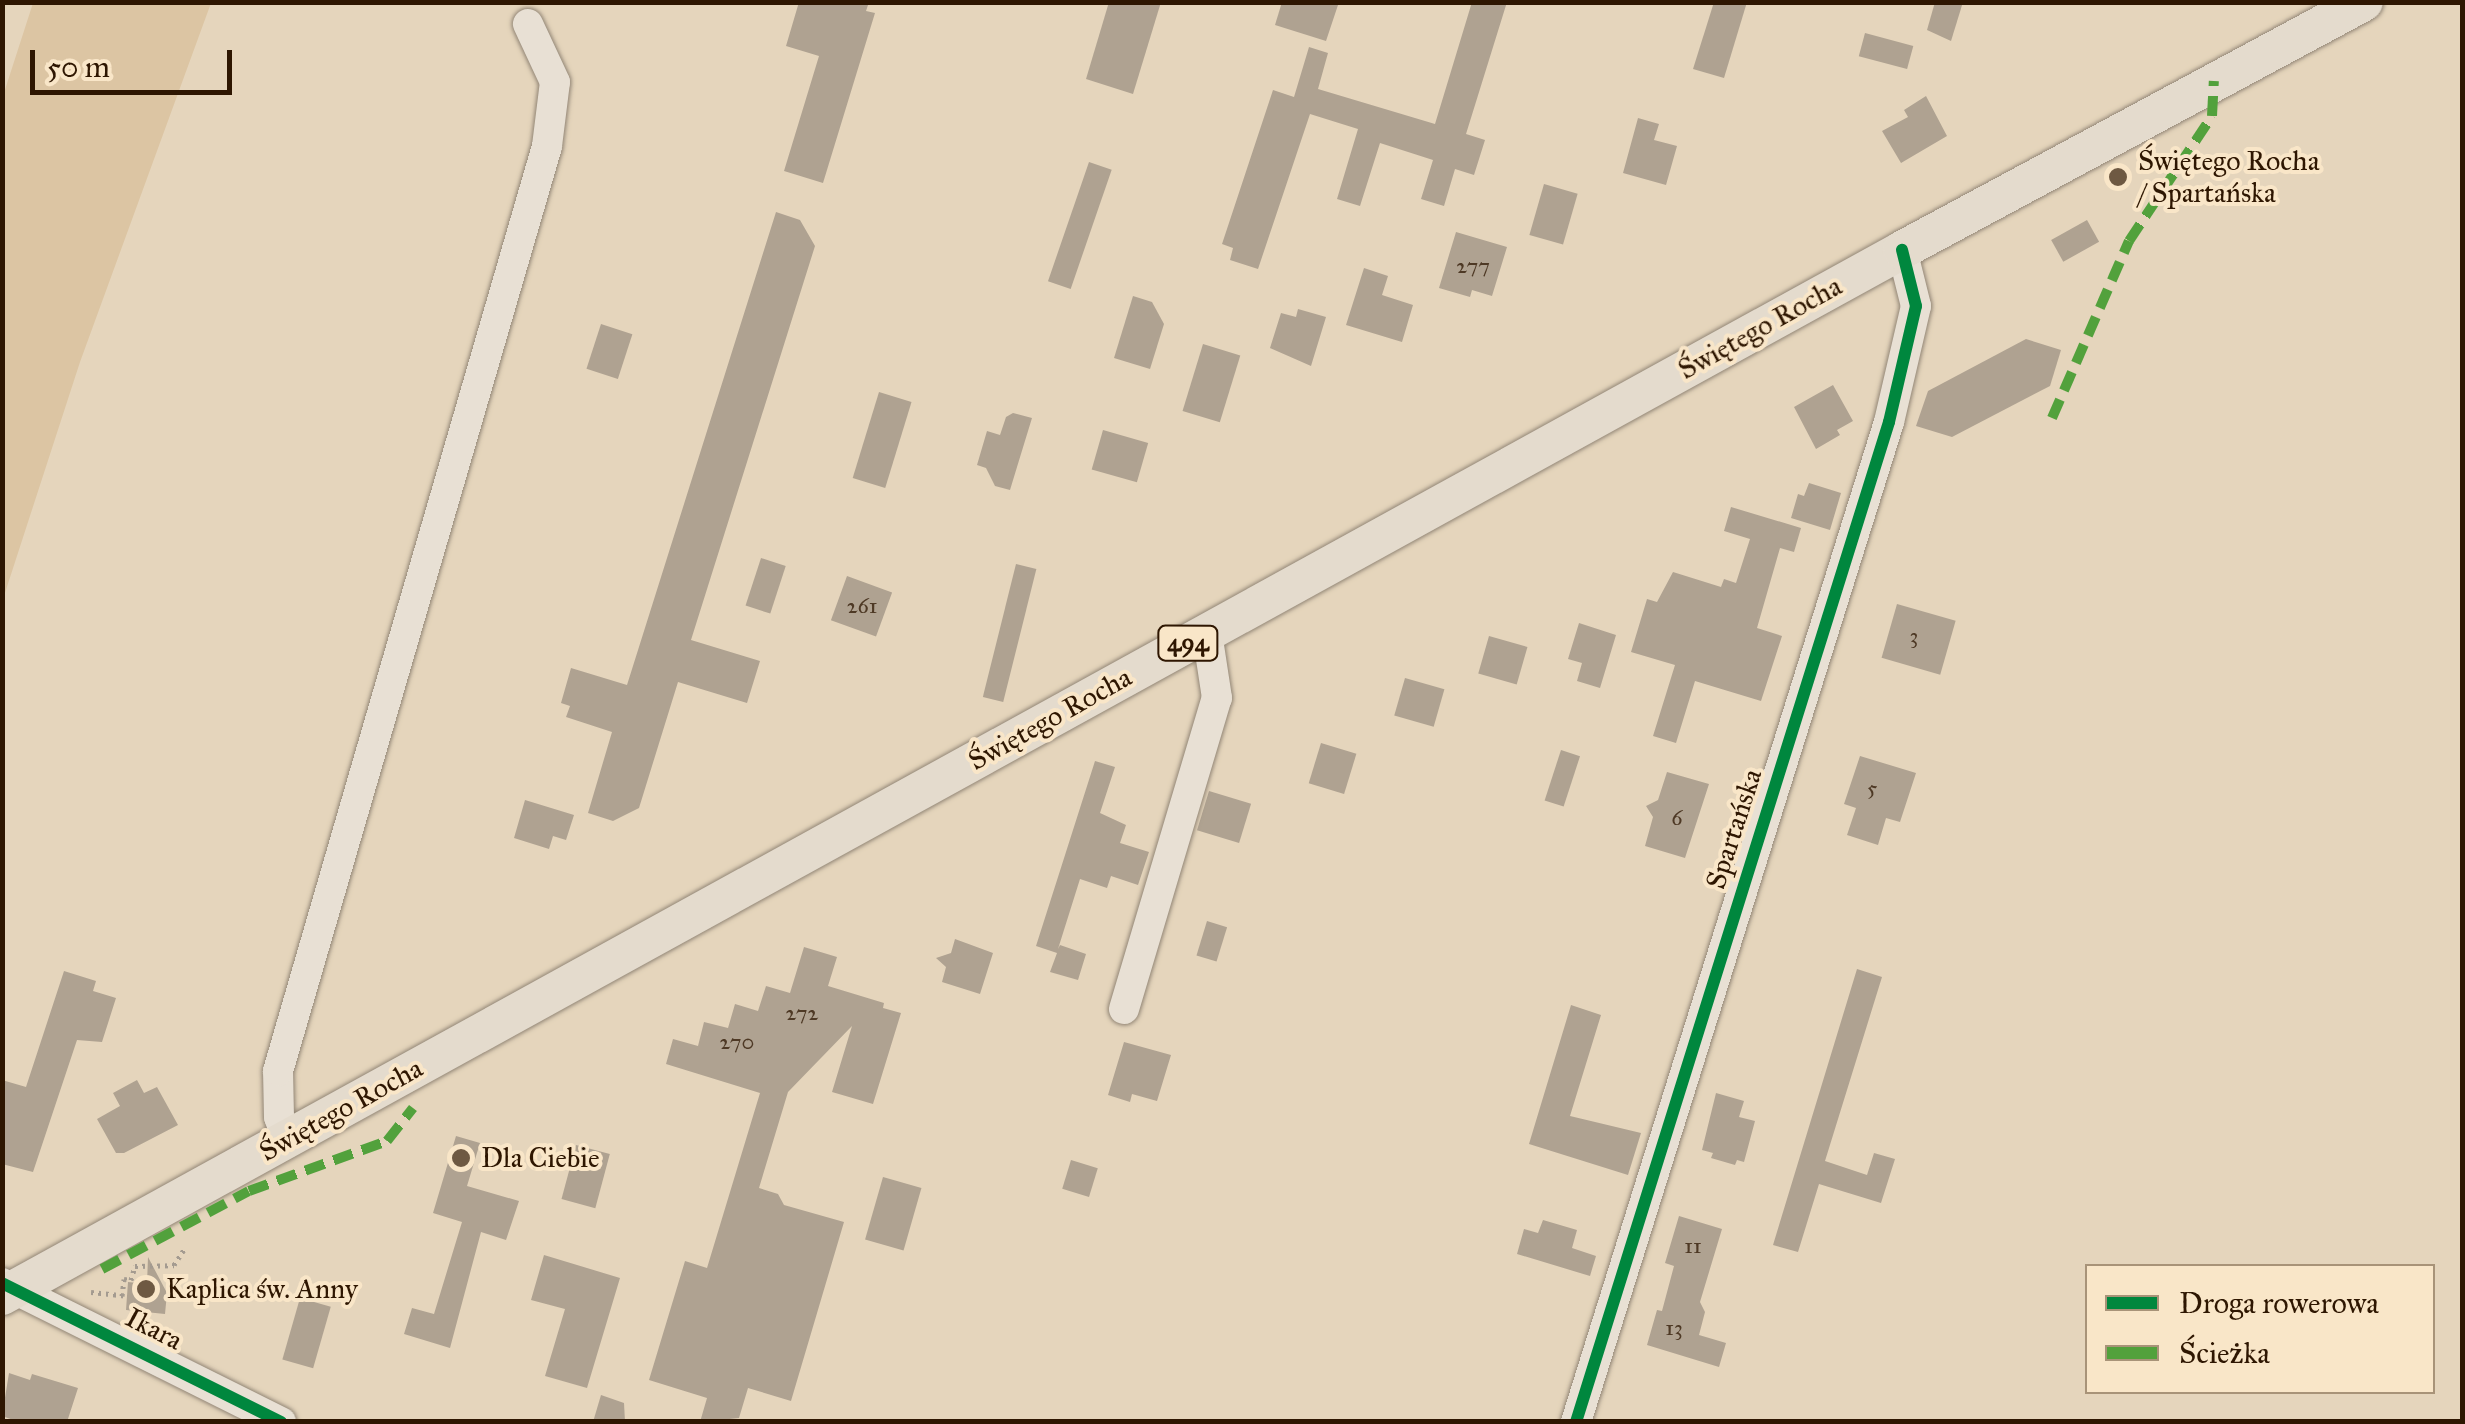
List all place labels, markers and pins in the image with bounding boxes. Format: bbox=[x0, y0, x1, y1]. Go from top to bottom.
place label: Świętego Rocha / Spartańska bbox=[2138, 144, 2319, 210]
marker: Świętego Rocha / Spartańska bbox=[2107, 166, 2129, 188]
place label: Dla Ciebie bbox=[481, 1141, 600, 1175]
marker: Dla Ciebie bbox=[450, 1147, 472, 1169]
place label: Kaplica św. Anny bbox=[166, 1272, 358, 1306]
marker: Kaplica św. Anny bbox=[135, 1278, 157, 1300]

